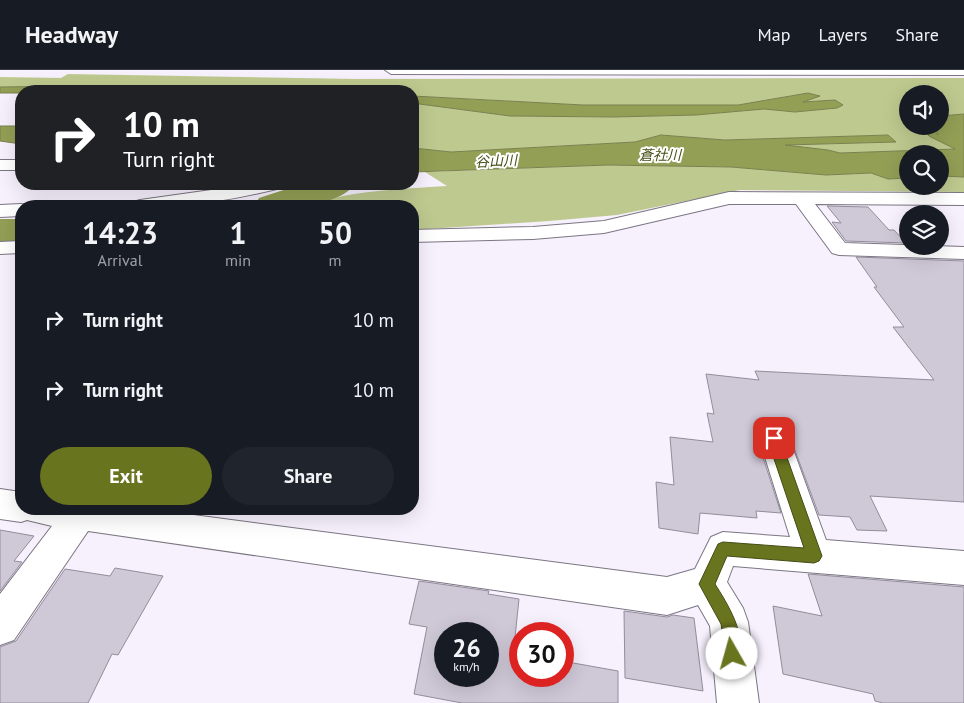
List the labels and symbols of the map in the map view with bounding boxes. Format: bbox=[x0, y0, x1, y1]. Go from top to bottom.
water label: 蒼社川 bbox=[639, 146, 683, 164]
water label: 谷山川 bbox=[475, 151, 519, 171]
pin bbox=[753, 417, 795, 459]
speed limit sign: 30 bbox=[509, 622, 574, 687]
position arrow bbox=[705, 627, 757, 679]

